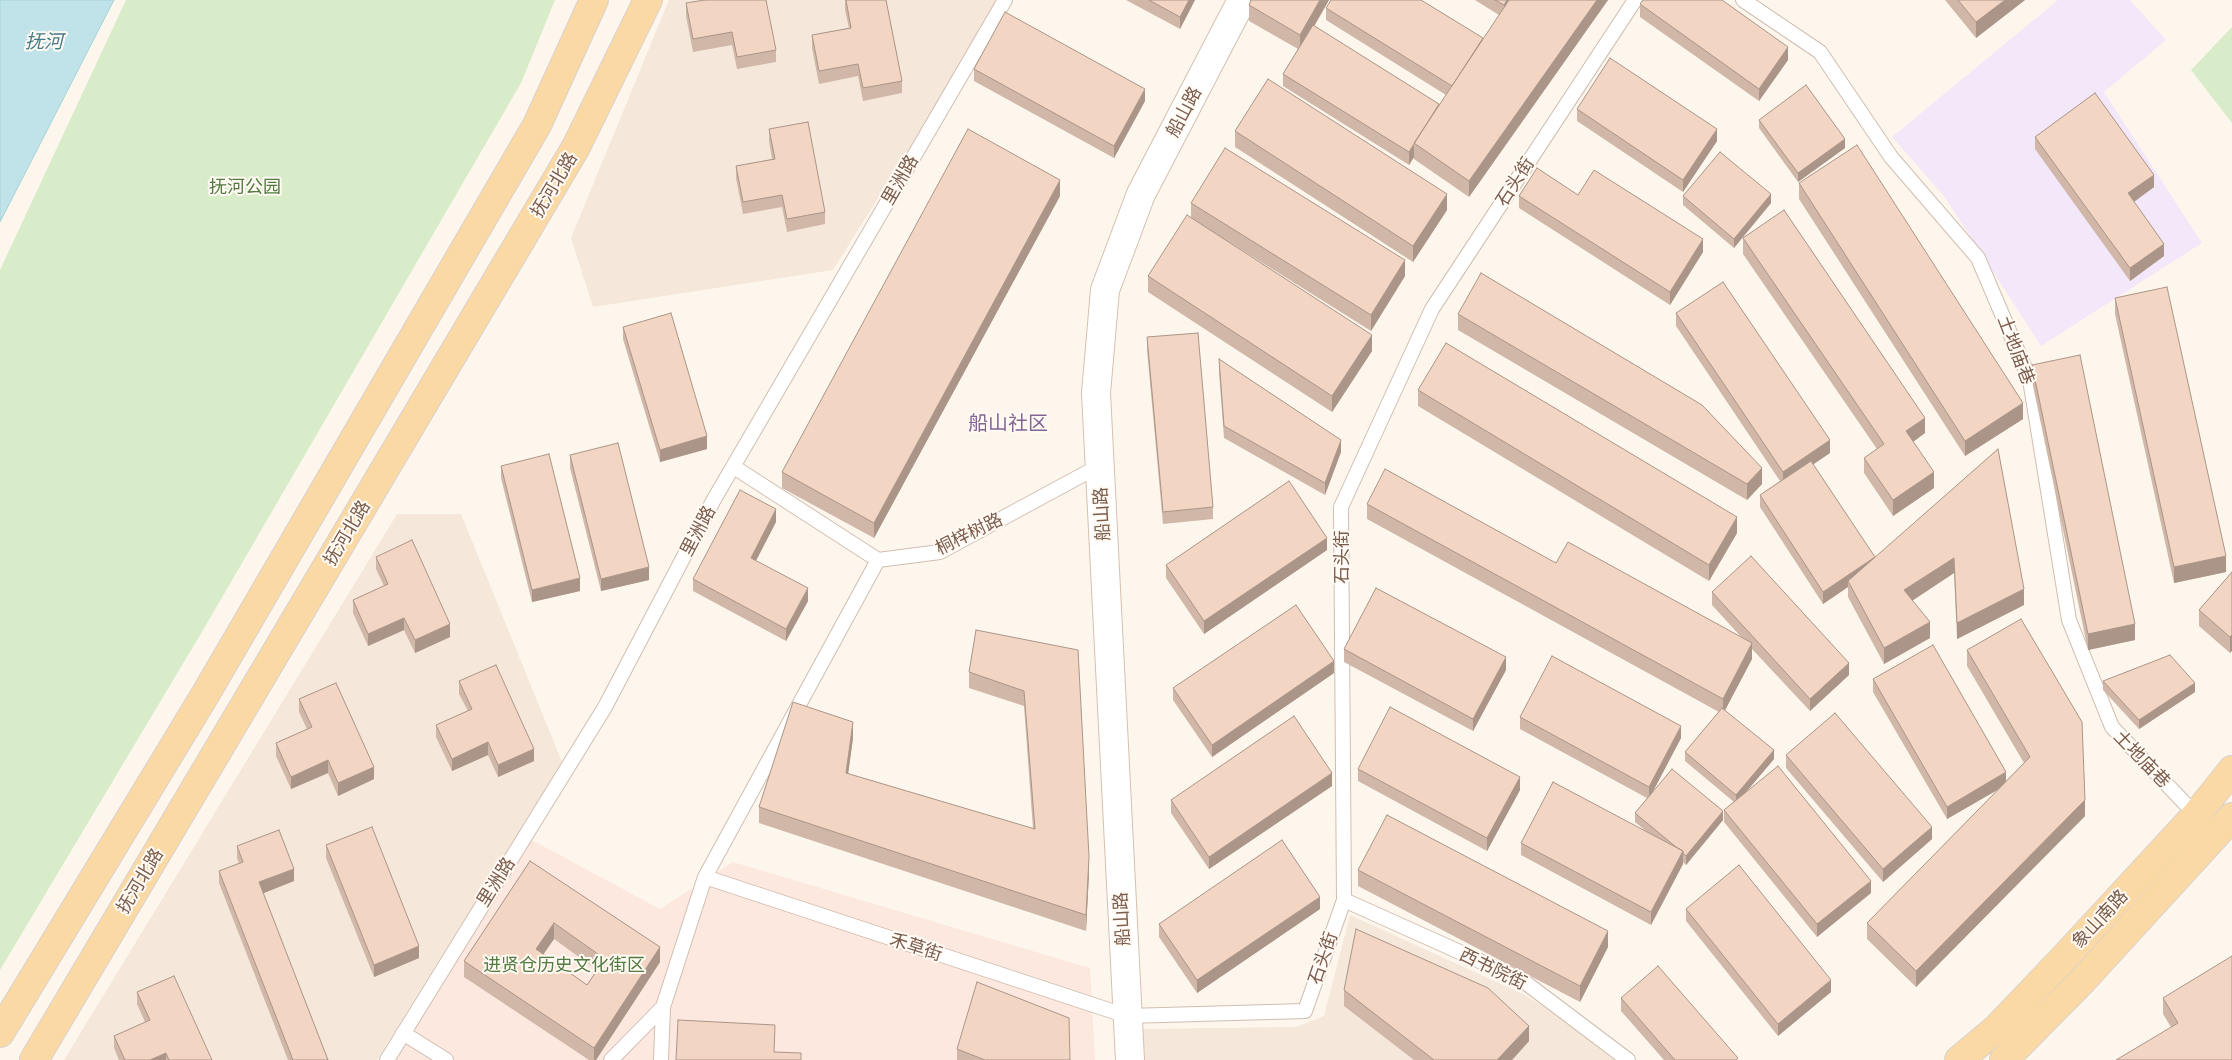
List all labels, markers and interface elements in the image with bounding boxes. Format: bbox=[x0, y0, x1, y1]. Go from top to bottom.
water label: 抚河 bbox=[25, 31, 63, 53]
street label: 船山路 bbox=[1162, 83, 1206, 141]
street label: 抚河北路 bbox=[526, 149, 582, 221]
street label: 里洲路 bbox=[877, 151, 923, 209]
street label: 石头街 bbox=[1491, 153, 1539, 211]
park label: 抚河公园 bbox=[209, 176, 281, 198]
street label: 土地庙巷 bbox=[1993, 313, 2039, 387]
district label: 船山社区 bbox=[968, 412, 1048, 436]
street label: 船山路 bbox=[1090, 486, 1114, 542]
street label: 抚河北路 bbox=[319, 497, 375, 569]
street label: 里洲路 bbox=[676, 502, 720, 560]
street label: 桐梓树路 bbox=[932, 509, 1006, 559]
street label: 石头街 bbox=[1331, 530, 1353, 584]
street label: 土地庙巷 bbox=[2109, 726, 2175, 792]
street label: 抚河北路 bbox=[112, 845, 168, 917]
street label: 里洲路 bbox=[473, 853, 519, 911]
street label: 象山南路 bbox=[2068, 885, 2132, 953]
street label: 船山路 bbox=[1110, 891, 1134, 947]
street label: 禾草街 bbox=[887, 928, 945, 966]
street label: 石头街 bbox=[1304, 929, 1342, 987]
street label: 西书院街 bbox=[1456, 944, 1530, 994]
park label: 进贤仓历史文化街区 bbox=[483, 954, 645, 976]

